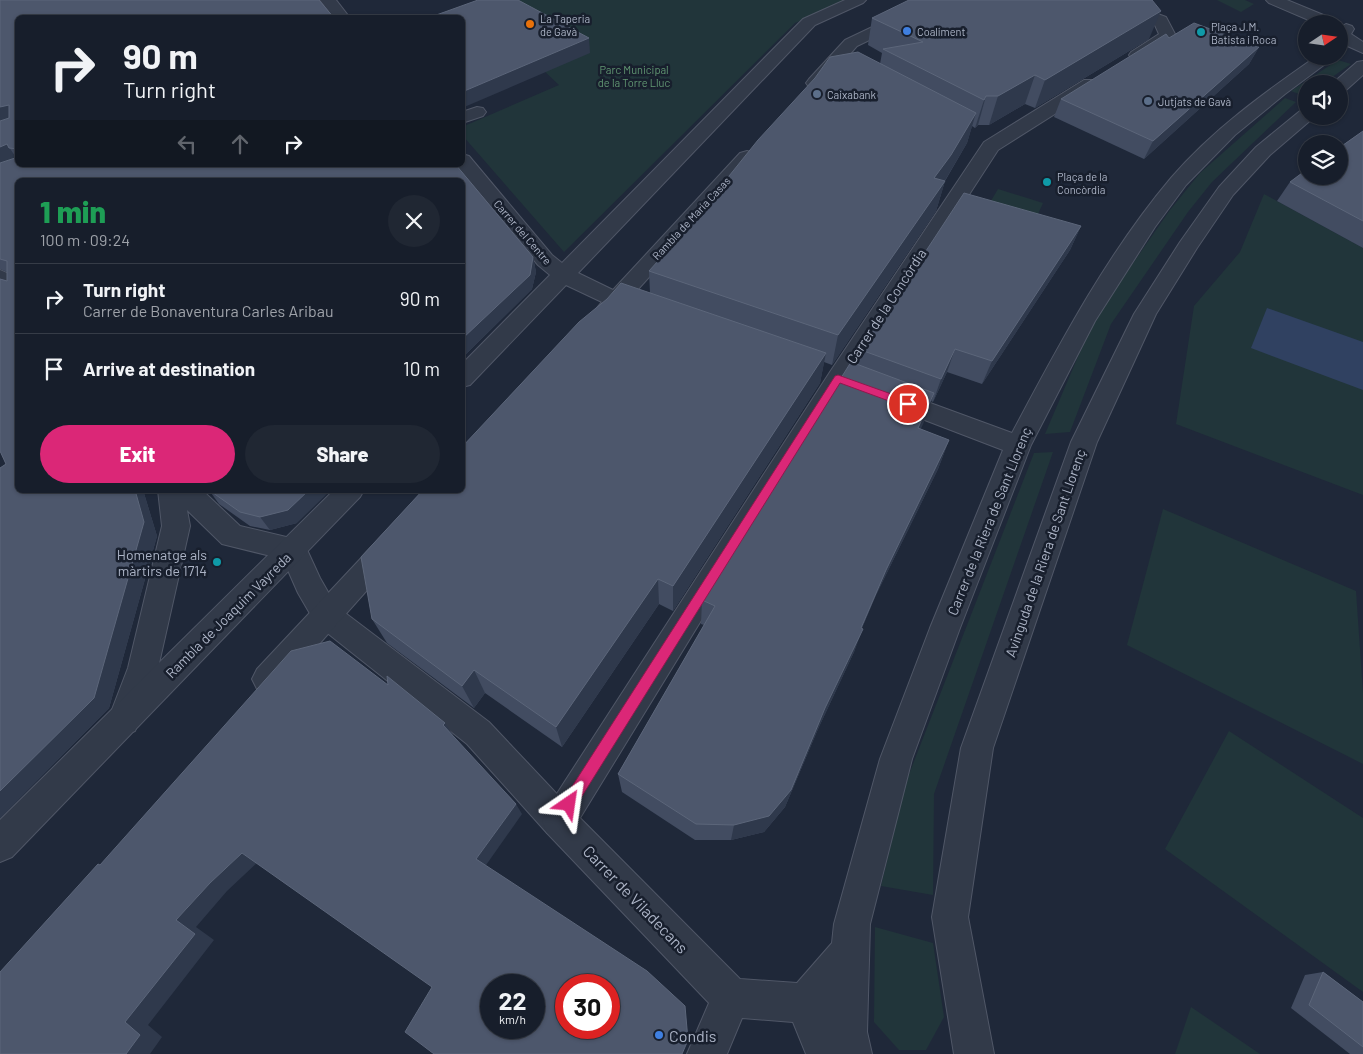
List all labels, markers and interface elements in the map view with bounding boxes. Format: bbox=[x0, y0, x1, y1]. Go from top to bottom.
place label: La Taperia de Gavà bbox=[540, 12, 590, 38]
north arrow bbox=[1298, 15, 1348, 65]
map controls bbox=[1298, 15, 1348, 185]
marker: La Taperia de Gavà bbox=[524, 18, 536, 30]
place label: Plaça J.M. Batista i Roca bbox=[1211, 20, 1276, 46]
marker: Coaliment bbox=[901, 25, 913, 37]
place label: Coaliment bbox=[917, 25, 965, 38]
marker: Plaça J.M. Batista i Roca bbox=[1195, 26, 1207, 38]
text: 90 m bbox=[123, 34, 198, 76]
icon: right bbox=[40, 35, 105, 100]
park label: Parc Municipal de la Torre Lluc bbox=[598, 63, 670, 89]
button: sound bbox=[1298, 75, 1348, 125]
text: Turn right bbox=[123, 76, 216, 102]
marker: Caixabank bbox=[811, 88, 823, 100]
place label: Caixabank bbox=[827, 88, 876, 101]
marker: Jutjats de Gavà bbox=[1142, 95, 1154, 107]
place label: Jutjats de Gavà bbox=[1158, 95, 1231, 108]
icon: left bbox=[173, 130, 201, 158]
icon: ahead bbox=[226, 130, 254, 158]
icon: right bbox=[279, 130, 307, 158]
button: layers bbox=[1298, 135, 1348, 185]
place label: Plaça de la Concòrdia bbox=[1057, 170, 1107, 196]
street label: Rambla de Maria Casas bbox=[649, 174, 733, 262]
marker: Plaça de la Concòrdia bbox=[1041, 176, 1053, 188]
text: 1 min bbox=[40, 193, 106, 229]
button: close bbox=[388, 195, 440, 247]
street label: Carrer del Centre bbox=[491, 197, 555, 267]
text: 100 m · 09:24 bbox=[40, 230, 130, 249]
street label: Carrer de la Concòrdia bbox=[842, 245, 930, 367]
text: Turn right bbox=[83, 278, 165, 301]
icon: right bbox=[40, 285, 68, 313]
text: 90 m bbox=[400, 287, 440, 310]
text: Carrer de Bonaventura Carles Aribau bbox=[83, 301, 334, 320]
icon: arrive bbox=[40, 355, 68, 383]
text: Arrive at destination bbox=[83, 357, 255, 380]
text: 10 m bbox=[403, 357, 440, 380]
pin bbox=[887, 383, 929, 425]
icon: arrive bbox=[894, 390, 922, 418]
street label: Carrer de la Riera de Sant Llorenç bbox=[943, 424, 1035, 618]
button: Exit bbox=[40, 425, 235, 483]
button: Share bbox=[245, 425, 440, 483]
street label: Avinguda de la Riera de Sant Llorenç bbox=[1001, 447, 1089, 659]
place label: Homenatge als màrtirs de 1714 bbox=[117, 546, 207, 579]
street label: Rambla de Joaquim Vayreda bbox=[162, 549, 294, 681]
marker: Homenatge als màrtirs de 1714 bbox=[211, 556, 223, 568]
position arrow bbox=[542, 777, 594, 829]
street label: Carrer de Viladecans bbox=[580, 841, 692, 957]
speed limit sign: 30 bbox=[555, 974, 620, 1039]
text: 22 bbox=[498, 985, 527, 1015]
text: km/h bbox=[499, 1012, 526, 1026]
place label: Condis bbox=[669, 1026, 716, 1045]
marker: Condis bbox=[653, 1029, 665, 1041]

